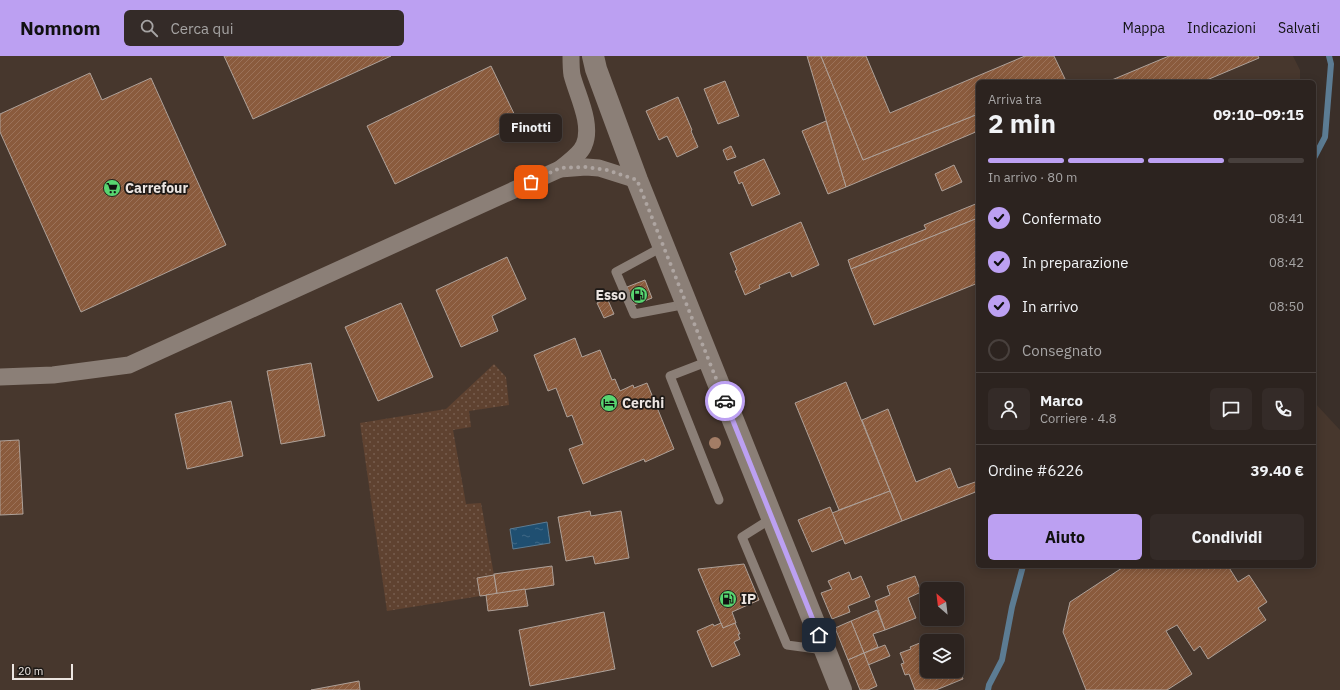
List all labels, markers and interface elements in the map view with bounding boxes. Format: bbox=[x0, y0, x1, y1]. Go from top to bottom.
search box bbox=[124, 10, 404, 46]
text: Nomnom bbox=[20, 16, 100, 40]
icon: search bbox=[138, 17, 160, 39]
text: Cerca qui bbox=[170, 19, 234, 38]
text: Mappa bbox=[1123, 19, 1165, 37]
text: Indicazioni bbox=[1187, 19, 1256, 37]
text: Salvati bbox=[1278, 19, 1320, 37]
text: Arriva tra bbox=[988, 91, 1042, 108]
text: 09:10–09:15 bbox=[1213, 105, 1304, 124]
text: 2 min bbox=[988, 106, 1056, 140]
callout: Finotti bbox=[500, 114, 562, 142]
text: Finotti bbox=[511, 119, 551, 136]
pin bbox=[514, 165, 548, 199]
text: In arrivo · 80 m bbox=[988, 169, 1077, 186]
icon: bag bbox=[520, 171, 542, 193]
supermarket icon: Carrefour bbox=[102, 178, 122, 198]
place label: Carrefour bbox=[125, 179, 188, 197]
icon: check bbox=[988, 207, 1010, 229]
text: Confermato bbox=[1022, 209, 1102, 228]
text: 08:41 bbox=[1269, 210, 1304, 227]
icon: check bbox=[988, 251, 1010, 273]
text: In preparazione bbox=[1022, 253, 1128, 272]
text: 08:42 bbox=[1269, 254, 1304, 271]
fuel station icon: Esso bbox=[629, 285, 649, 305]
place label: Esso bbox=[596, 286, 626, 304]
icon: check bbox=[988, 295, 1010, 317]
text: In arrivo bbox=[1022, 297, 1079, 316]
text: 08:50 bbox=[1269, 298, 1304, 315]
text: Consegnato bbox=[1022, 341, 1102, 360]
courier bbox=[705, 381, 745, 421]
button: person bbox=[988, 388, 1030, 430]
button: chat bbox=[1210, 388, 1252, 430]
button: phone bbox=[1262, 388, 1304, 430]
icon: car bbox=[714, 390, 736, 412]
text: Marco bbox=[1040, 391, 1083, 410]
hotel icon: Cerchi bbox=[599, 393, 619, 413]
place label: Cerchi bbox=[622, 394, 664, 412]
text: Corriere · 4.8 bbox=[1040, 410, 1117, 427]
text: Ordine #6226 bbox=[988, 461, 1083, 480]
text: 39.40 € bbox=[1250, 461, 1304, 480]
button: Aiuto bbox=[988, 514, 1142, 560]
button: Condividi bbox=[1150, 514, 1304, 560]
north arrow bbox=[920, 582, 964, 626]
map controls bbox=[920, 582, 964, 678]
fuel station icon: IP bbox=[718, 589, 738, 609]
place label: IP bbox=[741, 590, 756, 608]
pin bbox=[802, 618, 836, 652]
icon: home bbox=[808, 624, 830, 646]
button: layers bbox=[920, 634, 964, 678]
scale bar bbox=[12, 662, 73, 681]
text: 20 m bbox=[18, 664, 43, 678]

